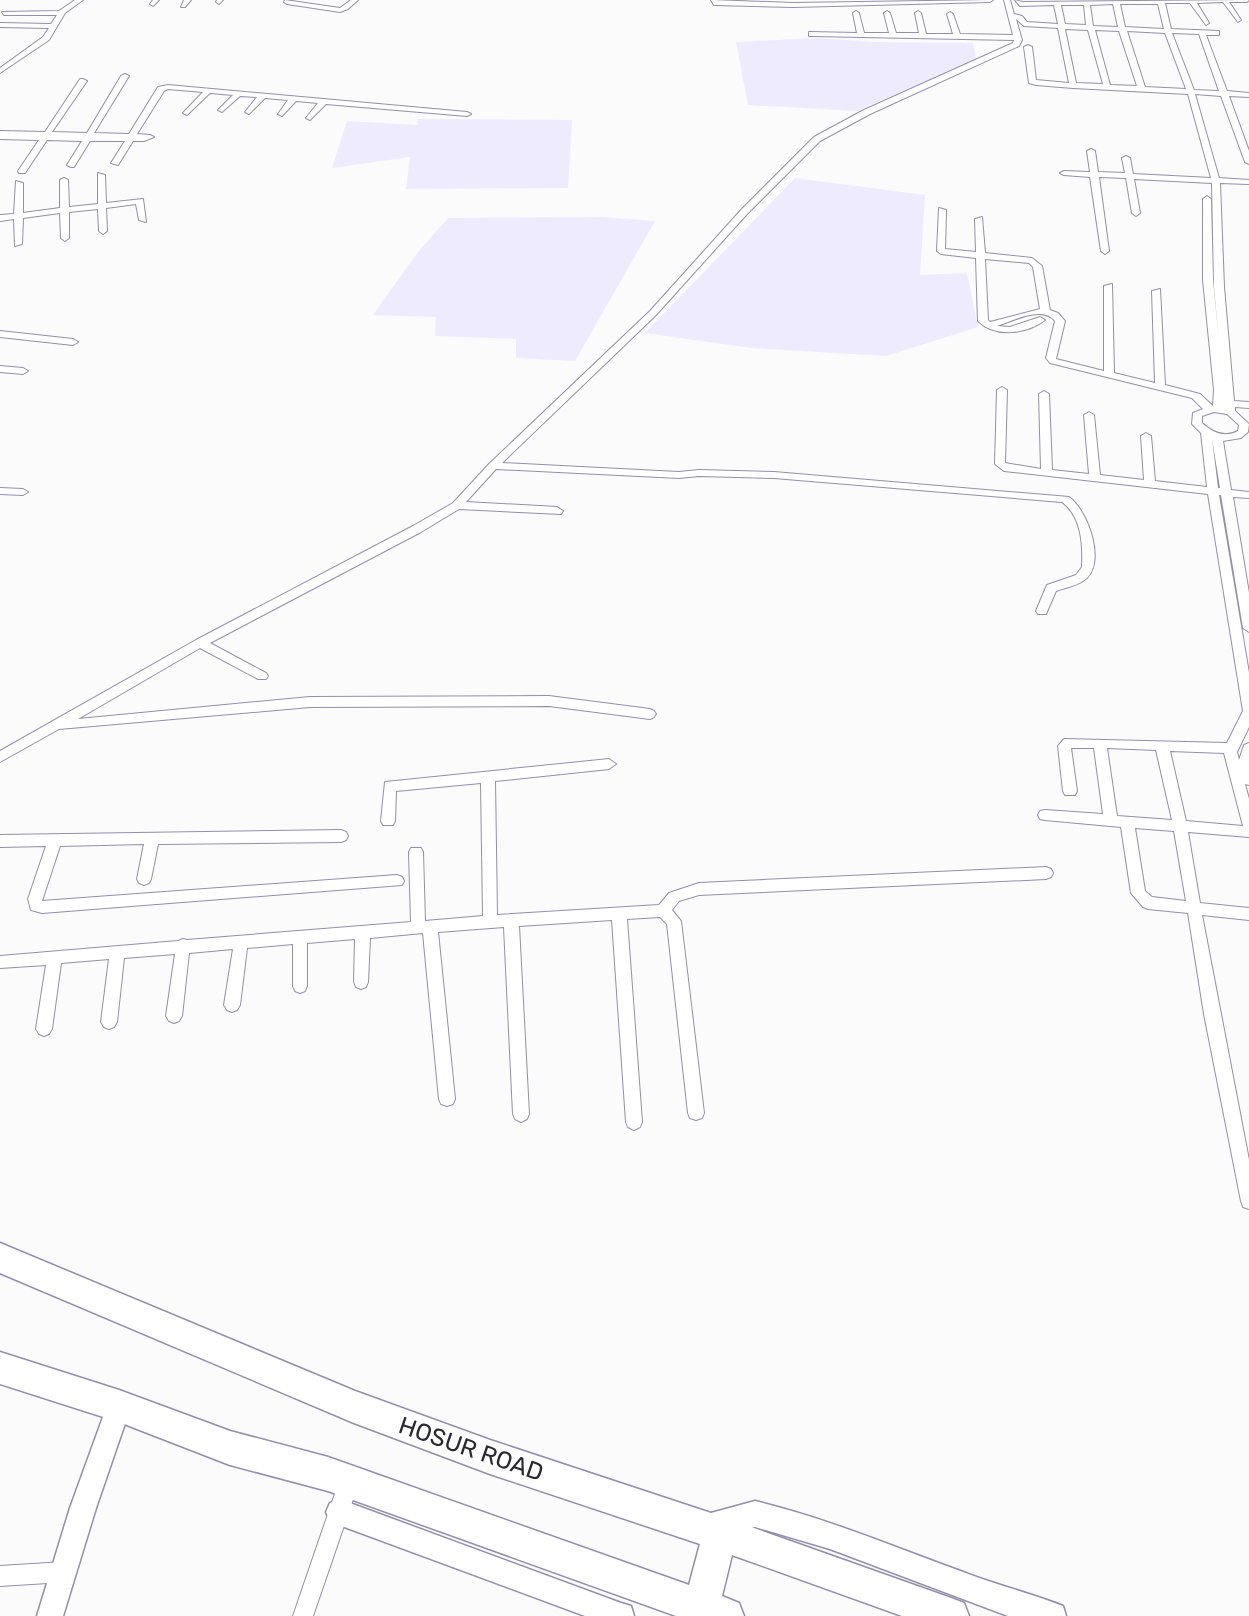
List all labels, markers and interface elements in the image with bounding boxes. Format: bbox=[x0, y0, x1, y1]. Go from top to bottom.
street label: HOSUR ROAD bbox=[395, 1411, 547, 1487]

